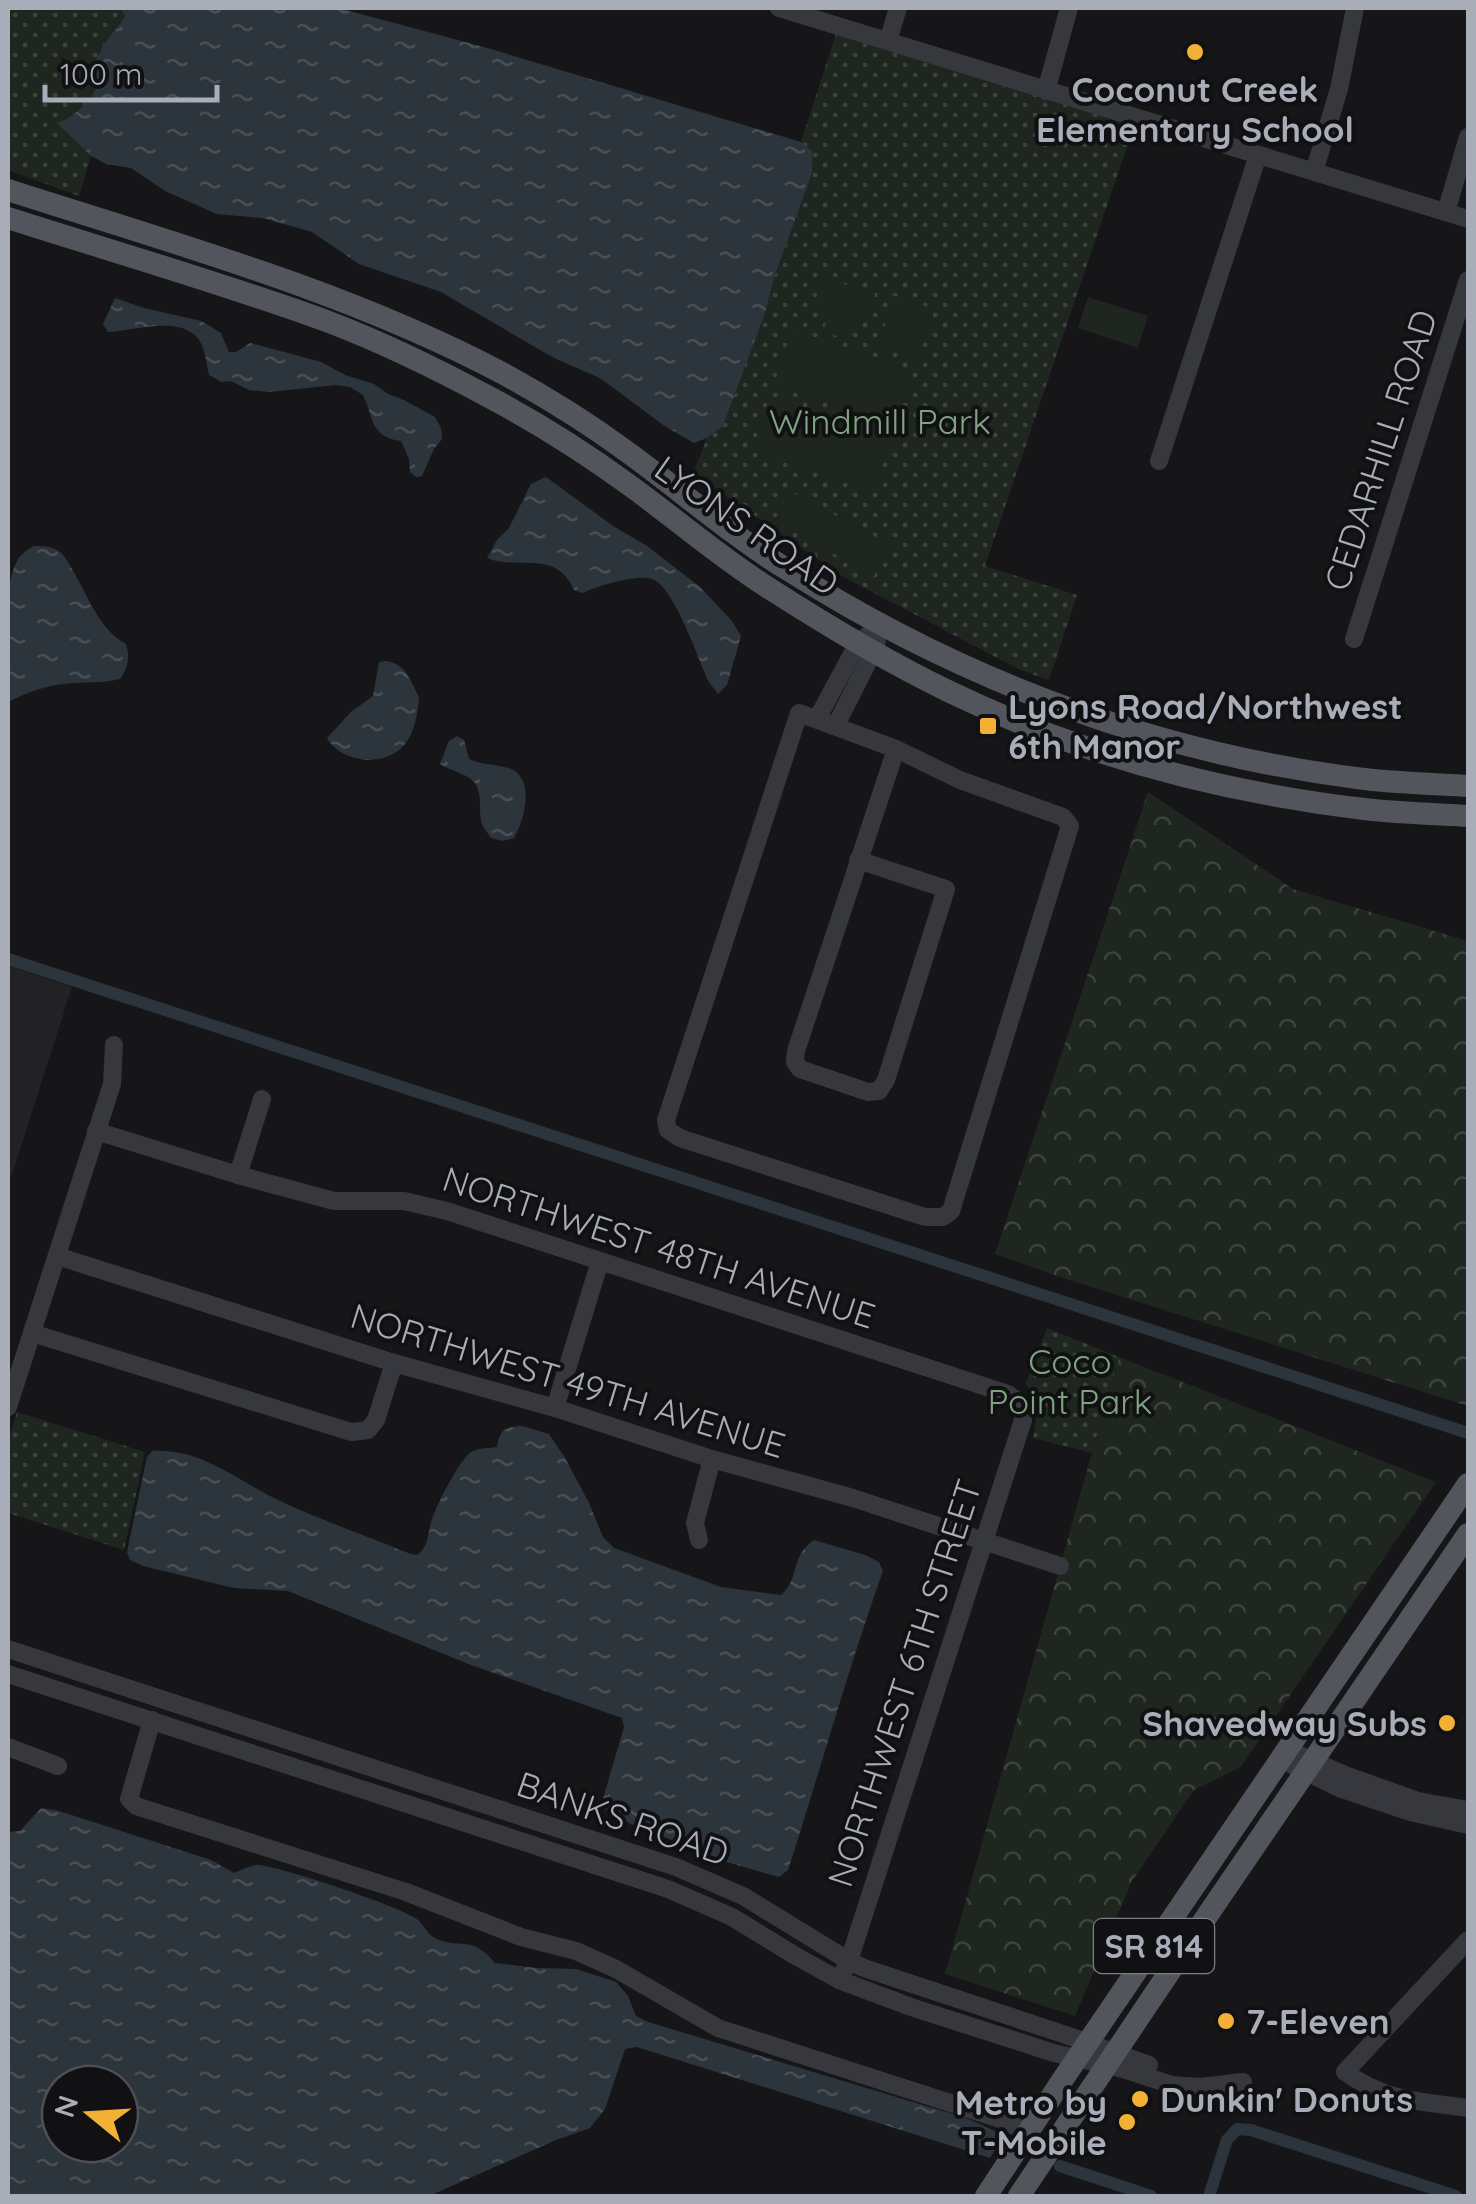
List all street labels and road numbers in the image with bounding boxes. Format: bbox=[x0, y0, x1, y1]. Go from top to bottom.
street label: CEDARHILL ROAD bbox=[1314, 304, 1446, 596]
street label: LYONS ROAD bbox=[647, 446, 847, 604]
street label: NORTHWEST 48TH AVENUE bbox=[437, 1156, 881, 1338]
street label: NORTHWEST 49TH AVENUE bbox=[346, 1293, 790, 1467]
street label: NORTHWEST 6TH STREET bbox=[817, 1474, 991, 1892]
street label: BANKS ROAD bbox=[511, 1761, 735, 1875]
road number: SR 814 bbox=[1094, 1919, 1214, 1973]

